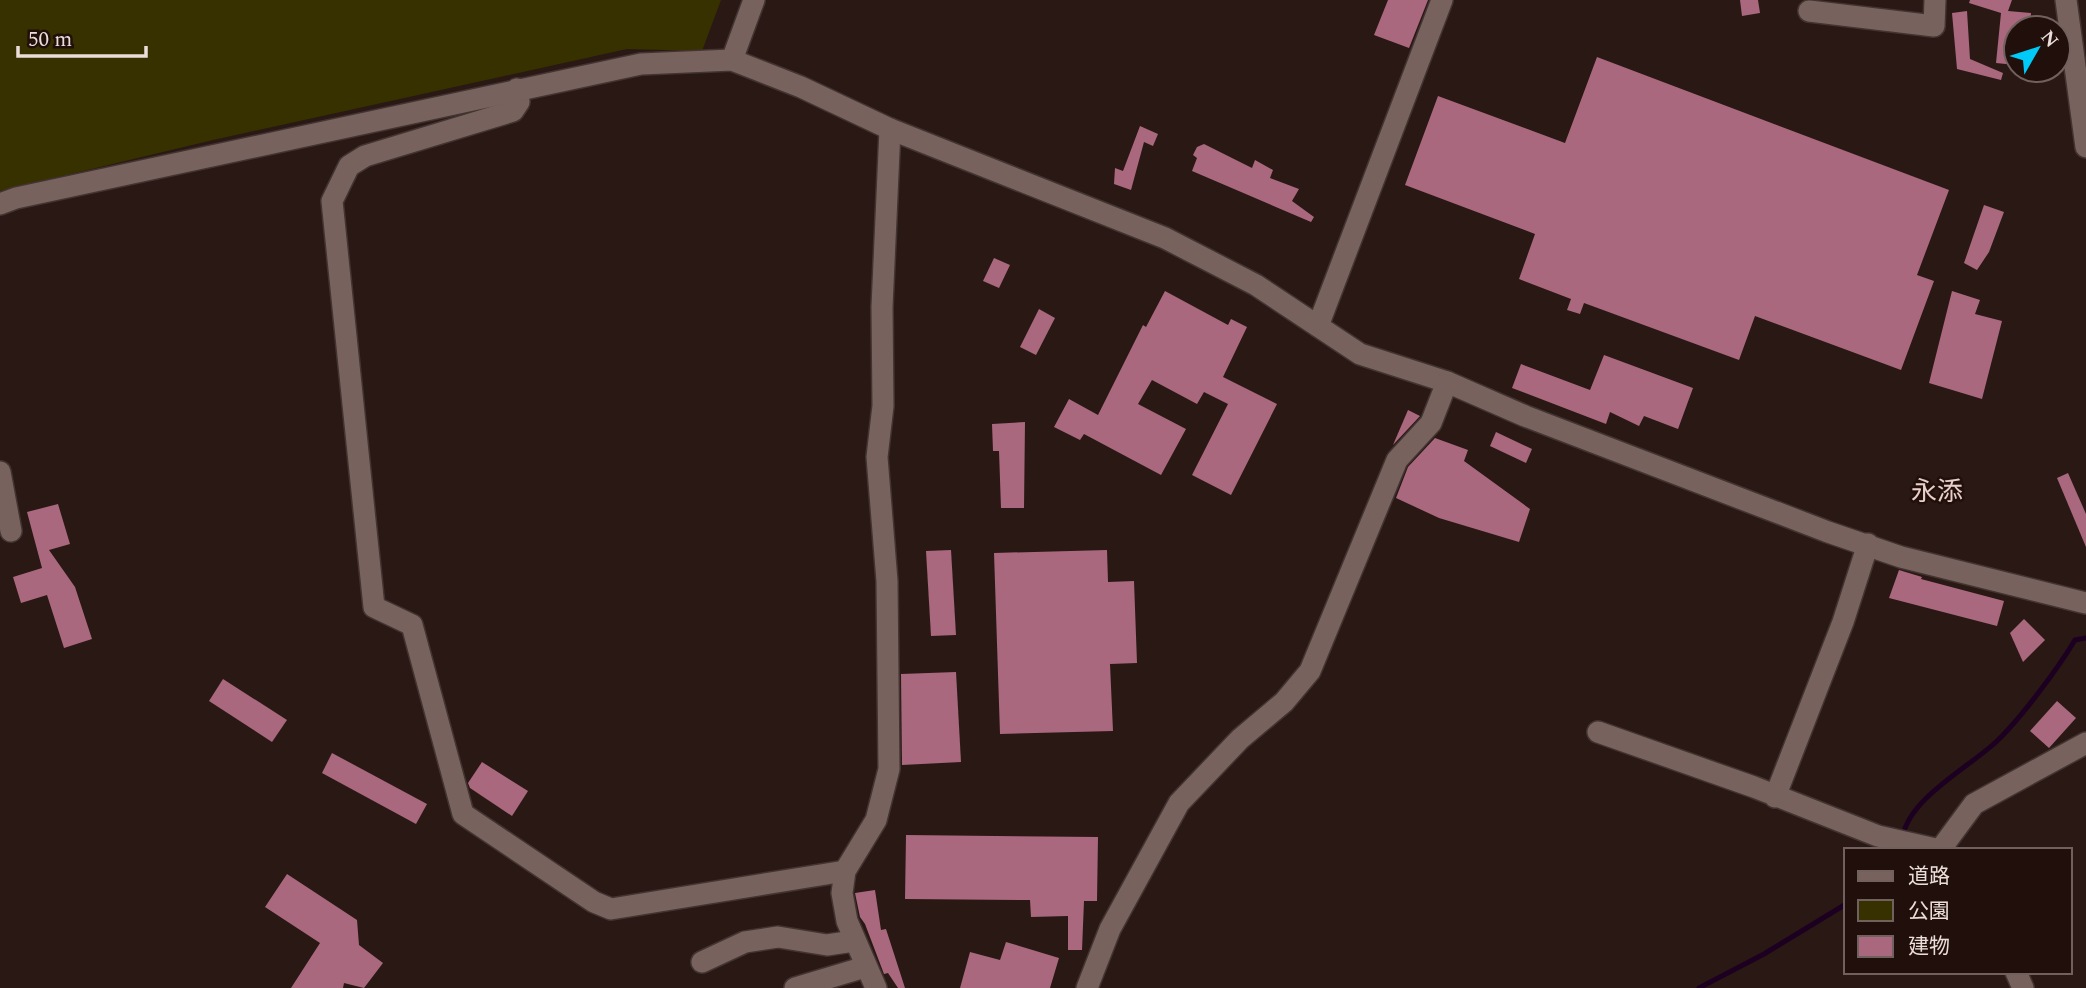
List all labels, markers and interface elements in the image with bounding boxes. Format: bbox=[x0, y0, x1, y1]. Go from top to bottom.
scale bar bbox=[18, 14, 145, 58]
north arrow bbox=[2002, 14, 2072, 84]
text: 50 m bbox=[28, 24, 72, 56]
text: N bbox=[2033, 24, 2065, 54]
district label: 永添 bbox=[1911, 472, 1963, 512]
legend bbox=[1844, 848, 2072, 974]
text: 道路 bbox=[1908, 861, 1950, 893]
text: 公園 bbox=[1908, 896, 1950, 928]
text: 建物 bbox=[1908, 931, 1950, 963]

